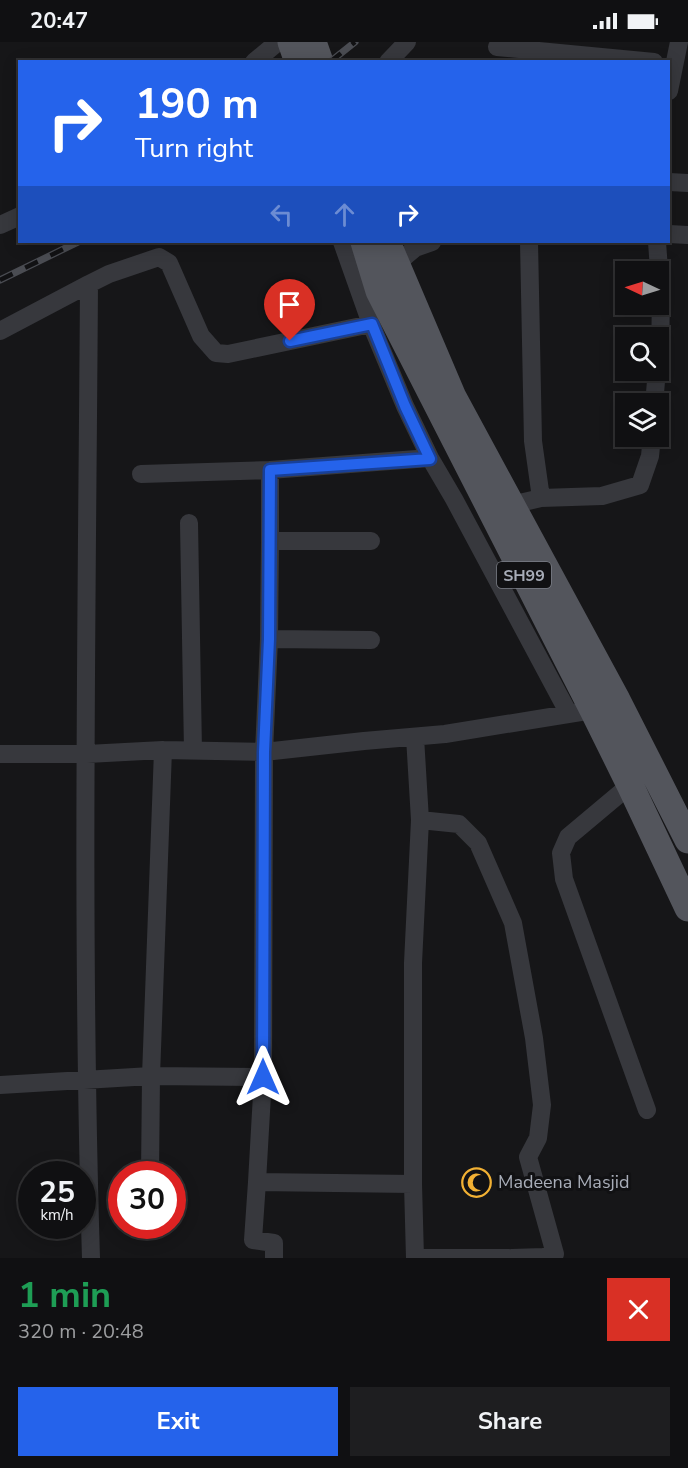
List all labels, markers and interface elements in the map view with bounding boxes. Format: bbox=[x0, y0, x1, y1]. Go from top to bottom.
text: 20:47 bbox=[30, 6, 88, 36]
text: 190 m bbox=[135, 76, 259, 133]
icon: right bbox=[36, 84, 114, 162]
text: Turn right bbox=[135, 130, 253, 167]
icon: left bbox=[265, 198, 298, 231]
icon: ahead bbox=[328, 198, 361, 231]
icon: right bbox=[391, 198, 424, 231]
north arrow bbox=[615, 261, 669, 315]
map controls bbox=[615, 261, 669, 447]
pin bbox=[264, 279, 315, 341]
icon: arrive bbox=[273, 288, 306, 321]
button: search bbox=[615, 327, 669, 381]
button: layers bbox=[615, 393, 669, 447]
road number: SH99 bbox=[497, 562, 551, 588]
position arrow bbox=[231, 1045, 295, 1109]
speed limit sign: 30 bbox=[108, 1161, 186, 1239]
mosque icon: Madeena Masjid bbox=[461, 1166, 493, 1198]
place label: Madeena Masjid bbox=[498, 1170, 629, 1194]
text: 25 bbox=[39, 1172, 75, 1213]
text: km/h bbox=[40, 1205, 74, 1225]
text: 1 min bbox=[18, 1271, 111, 1320]
button: close bbox=[607, 1278, 670, 1341]
text: 320 m · 20:48 bbox=[18, 1318, 144, 1345]
button: Exit bbox=[18, 1387, 338, 1456]
button: Share bbox=[350, 1387, 670, 1456]

